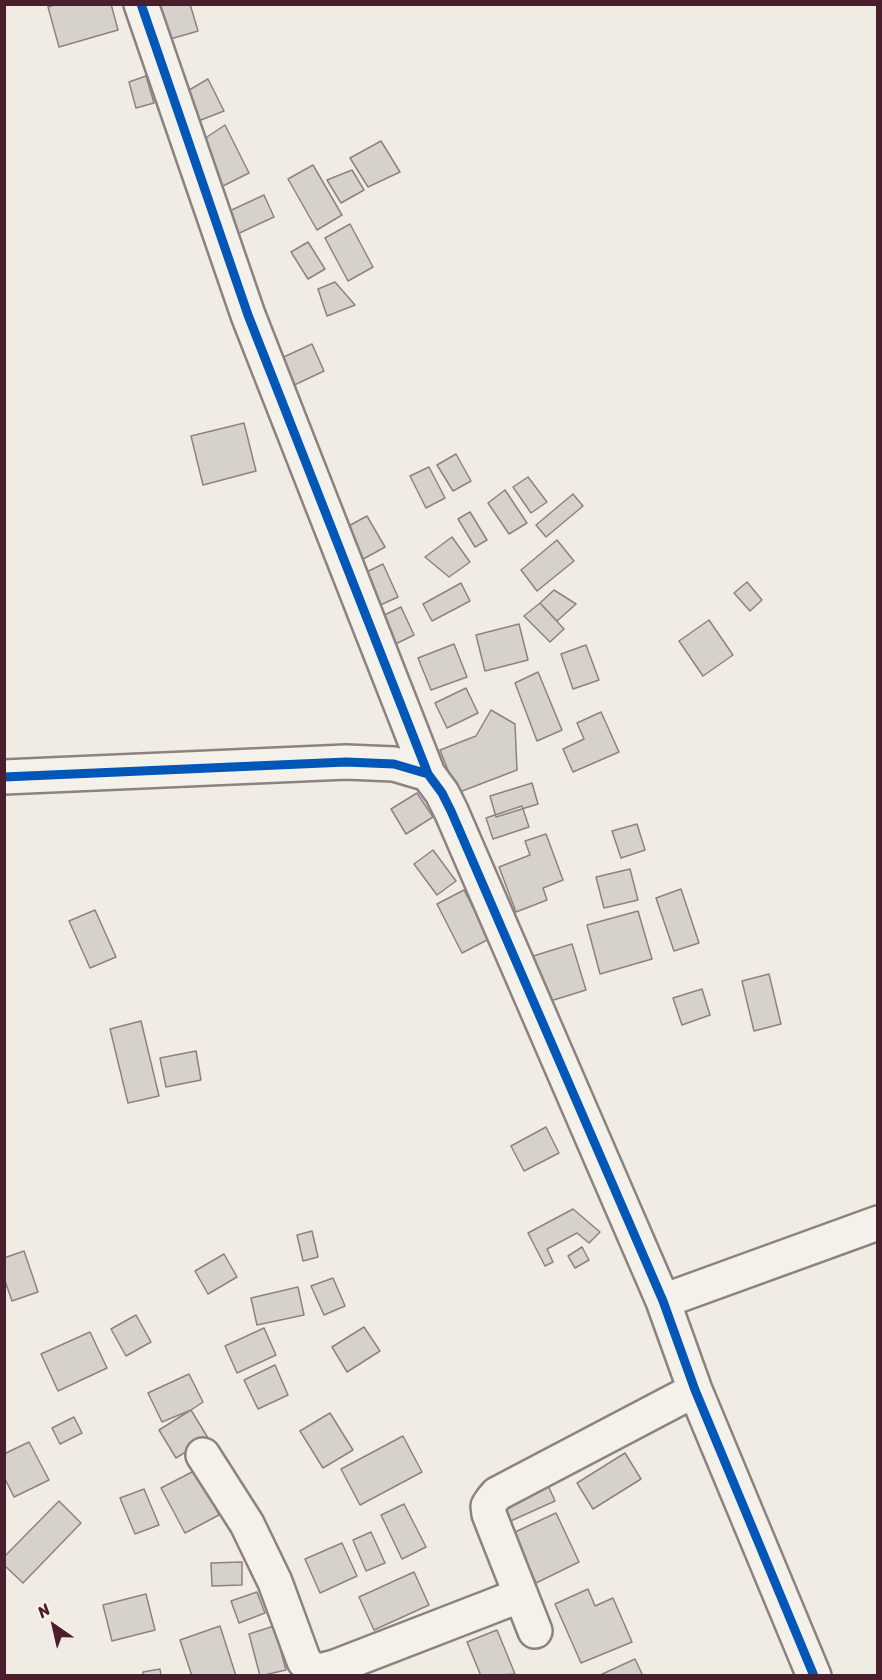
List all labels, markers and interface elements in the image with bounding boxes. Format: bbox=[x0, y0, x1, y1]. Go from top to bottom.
north arrow bbox=[24, 1596, 84, 1656]
text: N bbox=[31, 1596, 56, 1626]

